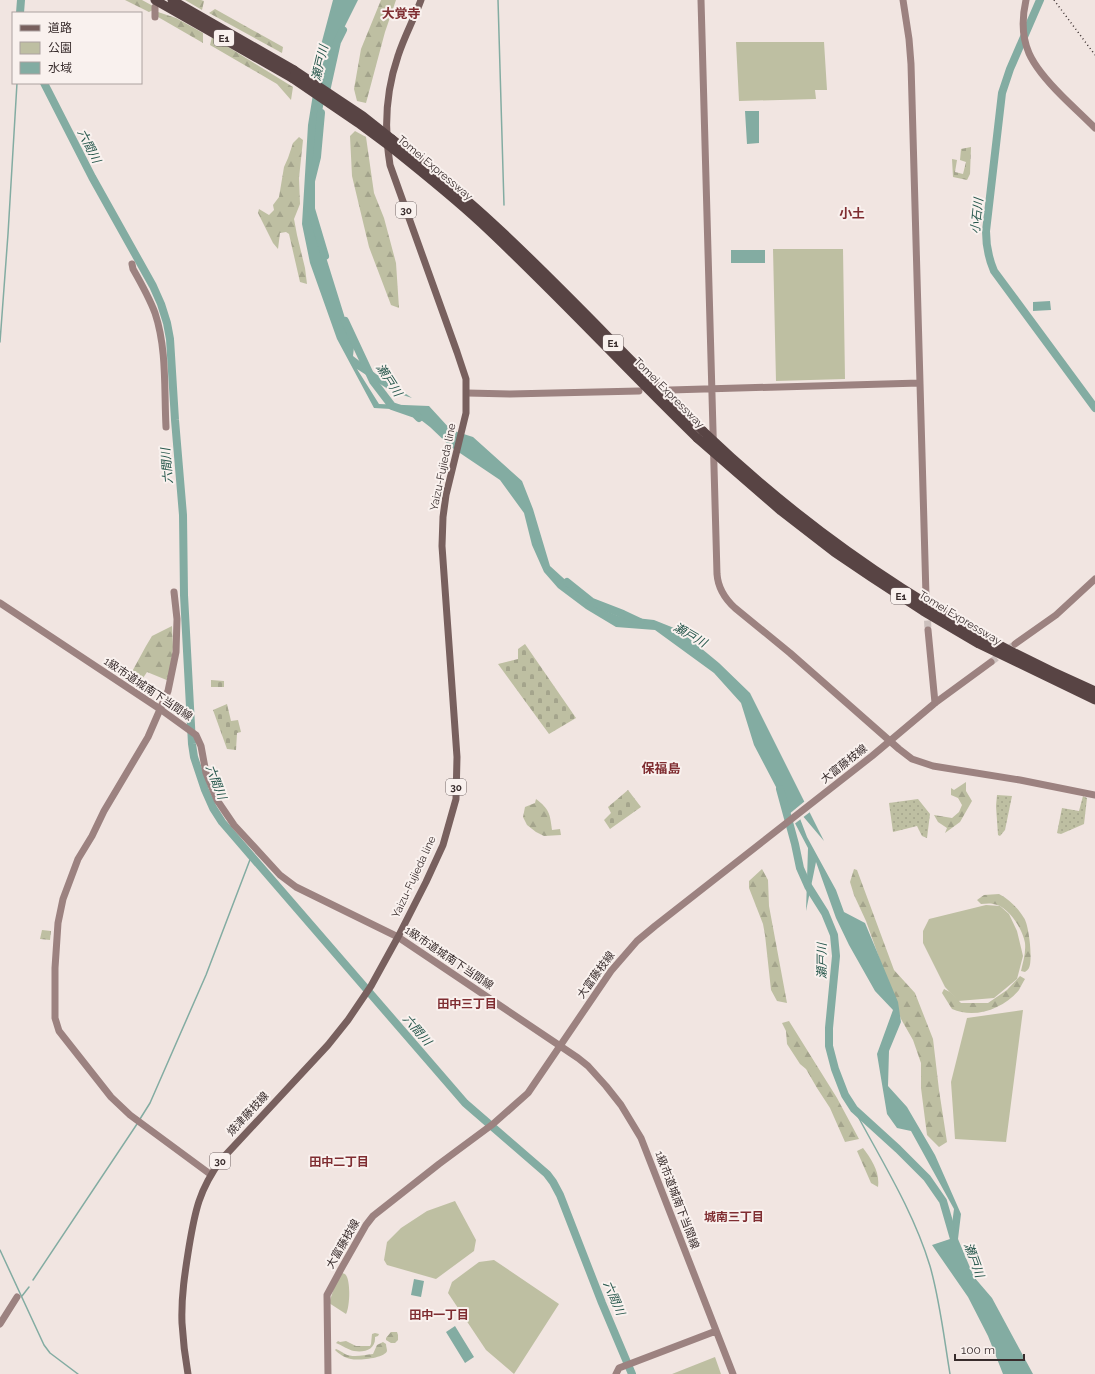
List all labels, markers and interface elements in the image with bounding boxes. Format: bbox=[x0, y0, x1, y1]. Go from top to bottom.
district label: 大覚寺 bbox=[381, 6, 421, 21]
legend bbox=[12, 12, 142, 84]
text: 道路 bbox=[48, 21, 72, 35]
road number: E1 bbox=[214, 30, 234, 46]
text: 公園 bbox=[48, 41, 72, 55]
water label: 瀬戸川 bbox=[309, 42, 331, 82]
text: 水域 bbox=[48, 61, 72, 75]
water label: 六間川 bbox=[75, 127, 104, 167]
street label: Tomei Expressway bbox=[395, 133, 475, 203]
water label: 小石川 bbox=[968, 195, 986, 235]
road number: 30 bbox=[396, 202, 416, 218]
district label: 小土 bbox=[839, 206, 865, 221]
road number: E1 bbox=[603, 335, 623, 351]
street label: Tomei Expressway bbox=[631, 355, 707, 431]
water label: 瀬戸川 bbox=[373, 361, 406, 401]
street label: Yaizu-Fujieda line bbox=[427, 422, 459, 512]
water label: 六間川 bbox=[158, 445, 176, 485]
road number: E1 bbox=[891, 588, 911, 604]
street label: Tomei Expressway bbox=[916, 588, 1004, 648]
water label: 瀬戸川 bbox=[671, 620, 711, 651]
street label: 1級市道城南下当間線 bbox=[101, 655, 195, 723]
street label: 大富藤枝線 bbox=[818, 742, 870, 786]
district label: 保福島 bbox=[641, 761, 681, 776]
water label: 六間川 bbox=[203, 763, 230, 803]
road number: 30 bbox=[446, 779, 466, 795]
street label: Yaizu-Fujieda line bbox=[389, 833, 439, 920]
street label: 1級市道城南下当間線 bbox=[402, 924, 496, 992]
water label: 瀬戸川 bbox=[815, 941, 829, 979]
street label: 大富藤枝線 bbox=[575, 949, 617, 1001]
district label: 田中三丁目 bbox=[437, 997, 497, 1011]
water label: 六間川 bbox=[400, 1012, 435, 1050]
street label: 焼津藤枝線 bbox=[224, 1089, 272, 1139]
street label: 1級市道城南下当間線 bbox=[652, 1149, 702, 1251]
road number: 30 bbox=[210, 1153, 230, 1169]
district label: 田中二丁目 bbox=[309, 1155, 369, 1169]
district label: 城南三丁目 bbox=[704, 1210, 764, 1224]
street label: 大富藤枝線 bbox=[324, 1217, 362, 1271]
water label: 瀬戸川 bbox=[961, 1241, 987, 1281]
water label: 六間川 bbox=[601, 1279, 628, 1319]
district label: 田中一丁目 bbox=[409, 1308, 469, 1322]
scale bar bbox=[955, 1336, 1024, 1362]
text: 100 m bbox=[961, 1343, 995, 1357]

